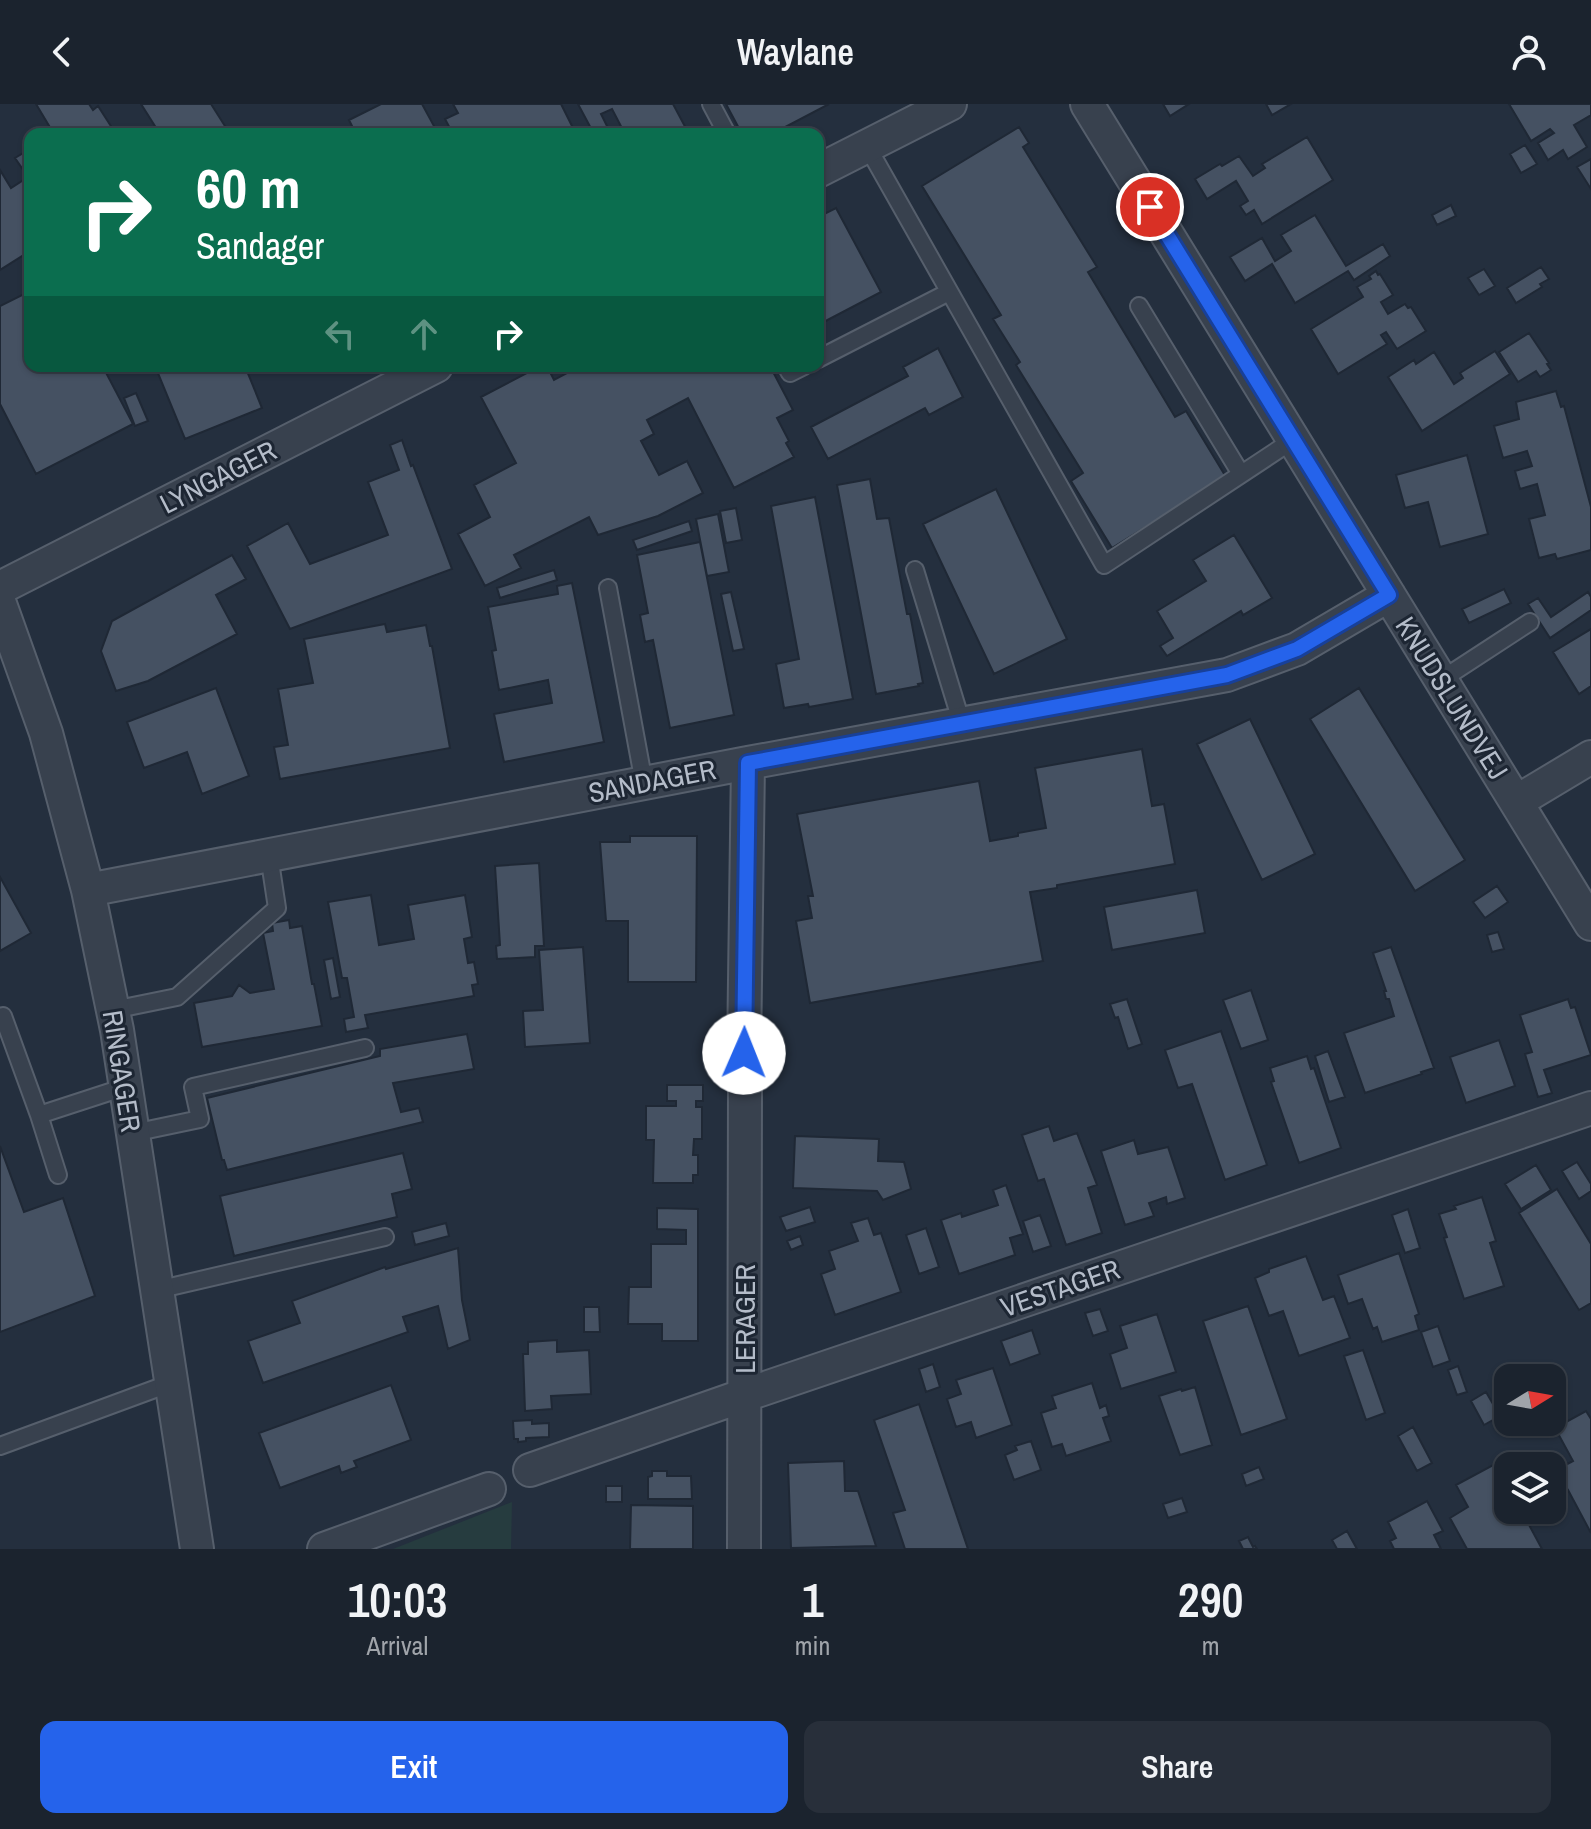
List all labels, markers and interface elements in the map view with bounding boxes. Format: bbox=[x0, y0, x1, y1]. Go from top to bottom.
text: Waylane bbox=[737, 28, 854, 76]
icon: back bbox=[40, 30, 84, 74]
icon: person bbox=[1507, 30, 1551, 74]
text: 60 m bbox=[196, 150, 301, 225]
icon: right bbox=[64, 160, 168, 264]
pin bbox=[1116, 173, 1184, 241]
icon: arrive bbox=[1128, 185, 1172, 229]
text: Sandager bbox=[196, 222, 324, 270]
icon: left bbox=[318, 312, 362, 356]
icon: ahead bbox=[402, 312, 446, 356]
icon: right bbox=[486, 312, 530, 356]
street label: LYNGAGER bbox=[153, 431, 283, 523]
street label: KNUDSLUNDVEJ bbox=[1387, 609, 1517, 787]
street label: SANDAGER bbox=[585, 750, 719, 812]
street label: RINGAGER bbox=[94, 1008, 150, 1134]
position arrow bbox=[702, 1011, 786, 1095]
street label: VESTAGER bbox=[995, 1250, 1125, 1326]
street label: LERAGER bbox=[726, 1264, 764, 1374]
north arrow bbox=[1494, 1364, 1566, 1436]
map controls bbox=[1494, 1364, 1566, 1524]
button: layers bbox=[1494, 1452, 1566, 1524]
text: 10:03 bbox=[347, 1567, 447, 1632]
text: 1 bbox=[802, 1567, 824, 1632]
text: 290 bbox=[1178, 1567, 1244, 1632]
text: Arrival bbox=[367, 1628, 428, 1663]
text: min bbox=[795, 1628, 830, 1663]
text: m bbox=[1202, 1628, 1220, 1663]
button: Exit bbox=[40, 1721, 788, 1813]
button: Share bbox=[804, 1721, 1551, 1813]

